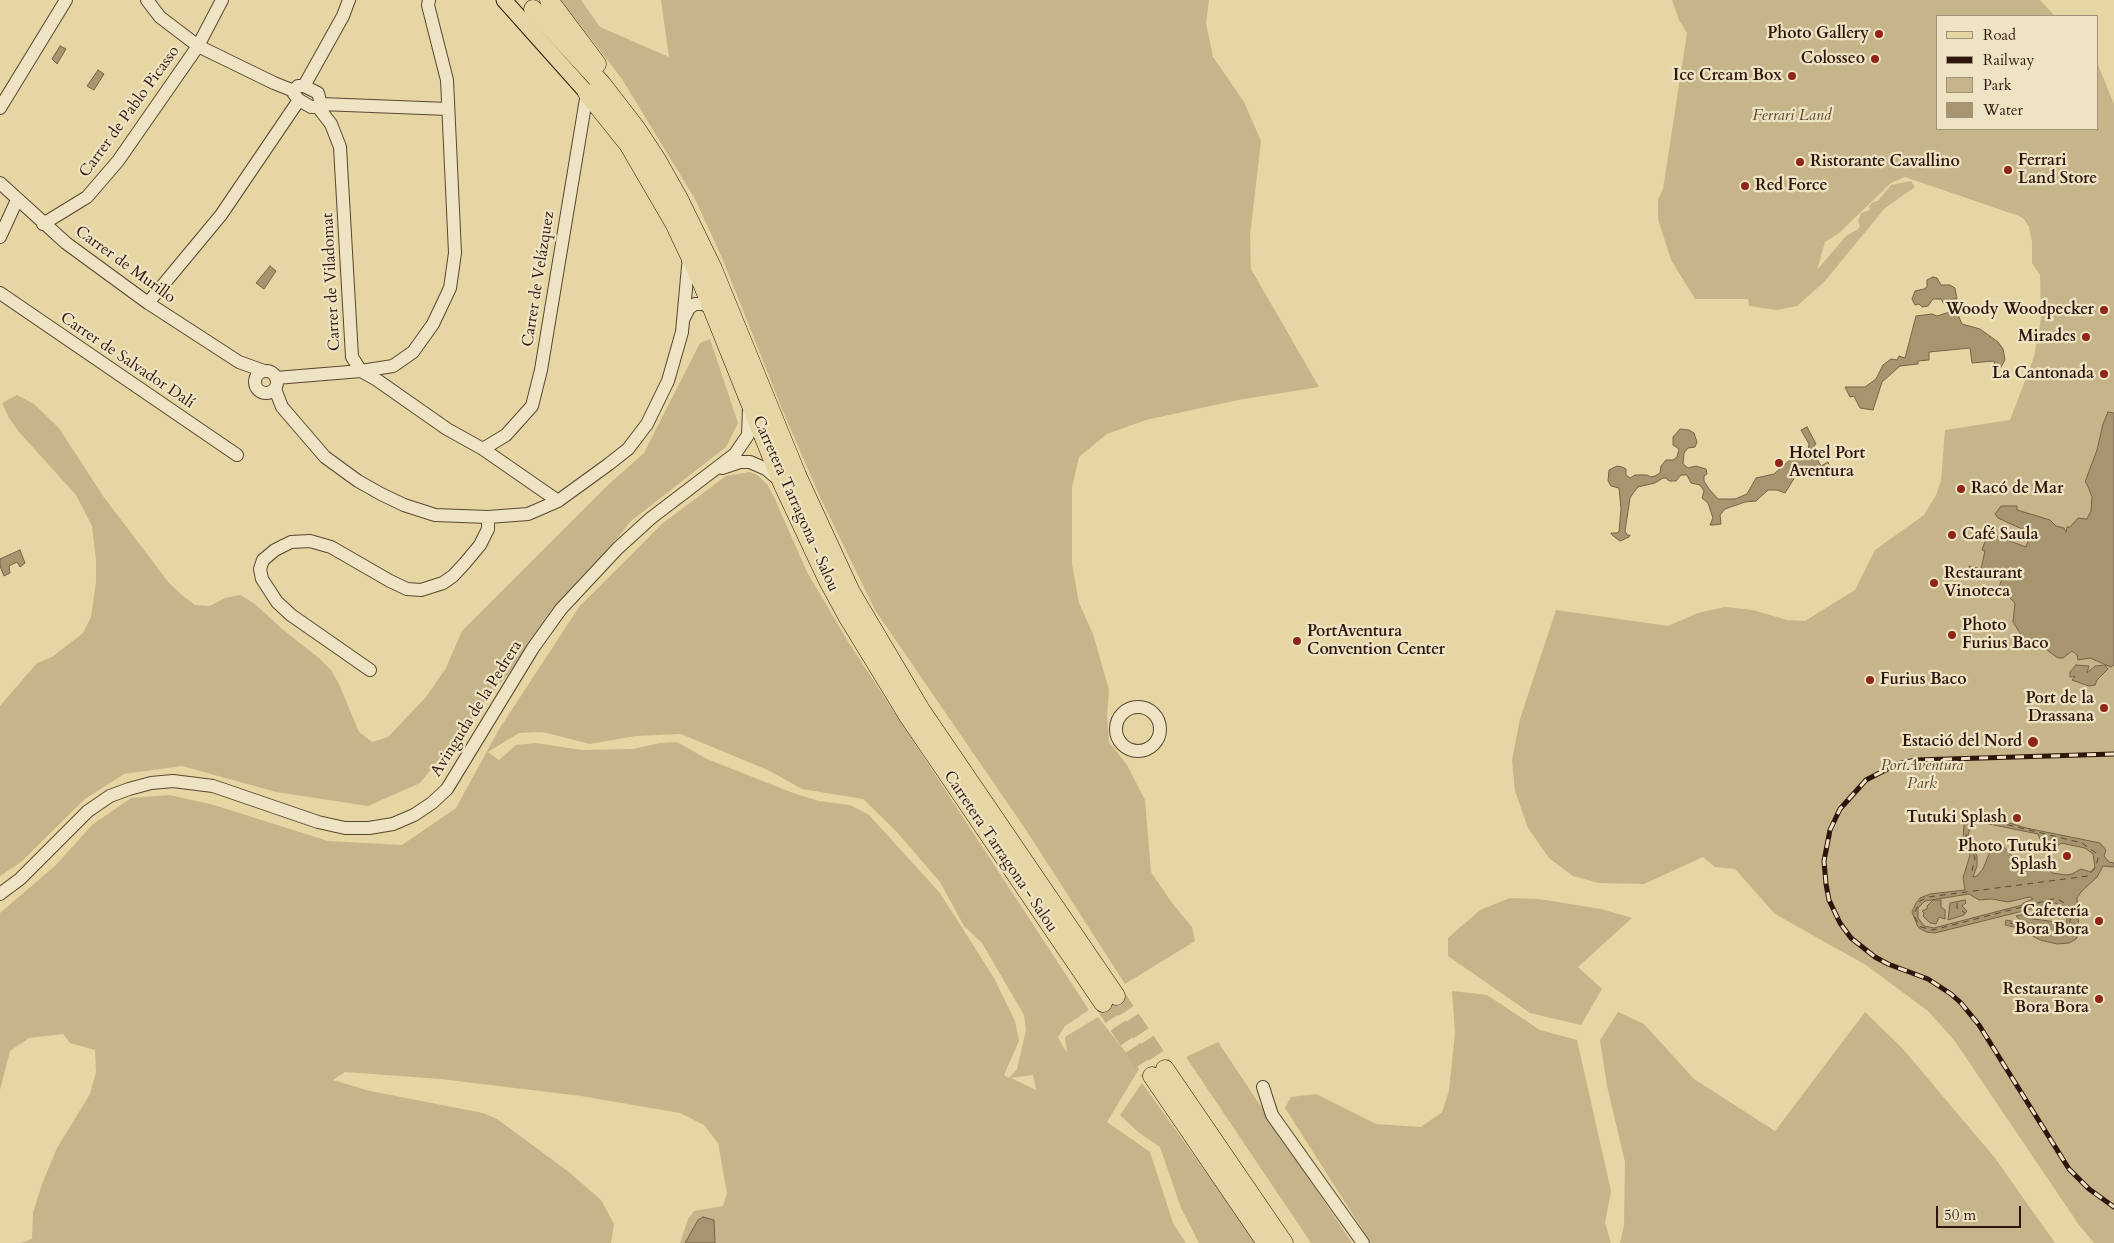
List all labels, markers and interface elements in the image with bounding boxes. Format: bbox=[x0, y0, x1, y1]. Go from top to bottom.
legend bbox=[1936, 15, 2099, 130]
place label: Photo Gallery bbox=[1767, 24, 1869, 44]
text: Road bbox=[1983, 25, 2016, 45]
marker: Photo Gallery bbox=[1873, 28, 1885, 40]
street label: Carrer de Pablo Picasso bbox=[76, 43, 184, 181]
place label: Colosseo bbox=[1801, 49, 1865, 69]
text: Railway bbox=[1983, 50, 2034, 70]
marker: Colosseo bbox=[1869, 53, 1881, 65]
place label: Ice Cream Box bbox=[1673, 66, 1782, 86]
marker: Ice Cream Box bbox=[1786, 70, 1798, 82]
text: Park bbox=[1983, 75, 2012, 95]
text: Water bbox=[1983, 100, 2023, 120]
park label: Ferrari Land bbox=[1752, 106, 1832, 126]
place label: Ferrari Land Store bbox=[2018, 151, 2097, 189]
place label: Ristorante Cavallino bbox=[1810, 152, 1960, 172]
marker: Ristorante Cavallino bbox=[1794, 156, 1806, 168]
marker: Ferrari Land Store bbox=[2002, 164, 2014, 176]
place label: Red Force bbox=[1755, 176, 1827, 196]
marker: Red Force bbox=[1739, 180, 1751, 192]
street label: Carrer de Velázquez bbox=[519, 210, 559, 348]
street label: Carrer de Viladomat bbox=[319, 212, 345, 352]
street label: Carrer de Murillo bbox=[71, 222, 179, 308]
place label: Woody Woodpecker bbox=[1946, 300, 2094, 320]
marker: Woody Woodpecker bbox=[2098, 304, 2110, 316]
street label: Carrer de Salvador Dalí bbox=[56, 309, 198, 413]
place label: Mirades bbox=[2018, 327, 2076, 347]
marker: Mirades bbox=[2080, 331, 2092, 343]
place label: La Cantonada bbox=[1992, 364, 2094, 384]
marker: La Cantonada bbox=[2098, 368, 2110, 380]
street label: Carretera Tarragona - Salou bbox=[747, 413, 843, 595]
place label: Hotel Port Aventura bbox=[1789, 444, 1865, 482]
marker: Hotel Port Aventura bbox=[1773, 457, 1785, 469]
place label: Racó de Mar bbox=[1971, 479, 2063, 499]
marker: Racó de Mar bbox=[1955, 483, 1967, 495]
place label: Café Saula bbox=[1962, 525, 2038, 545]
marker: Café Saula bbox=[1946, 529, 1958, 541]
place label: Restaurant Vinoteca bbox=[1944, 564, 2022, 602]
marker: Restaurant Vinoteca bbox=[1928, 577, 1940, 589]
place label: Photo Furius Baco bbox=[1962, 616, 2049, 654]
place label: PortAventura Convention Center bbox=[1307, 622, 1445, 660]
marker: Photo Furius Baco bbox=[1946, 629, 1958, 641]
marker: PortAventura Convention Center bbox=[1291, 635, 1303, 647]
street label: Avinguda de la Pedrera bbox=[427, 637, 527, 781]
place label: Furius Baco bbox=[1880, 670, 1967, 690]
marker: Furius Baco bbox=[1864, 674, 1876, 686]
place label: Port de la Drassana bbox=[2026, 689, 2094, 727]
marker: Port de la Drassana bbox=[2098, 702, 2110, 714]
place label: Estació del Nord bbox=[1902, 732, 2022, 752]
marker: Estació del Nord bbox=[2026, 735, 2040, 749]
park label: PortAventura Park bbox=[1881, 756, 1963, 794]
street label: Carretera Tarragona - Salou bbox=[939, 768, 1061, 936]
place label: Tutuki Splash bbox=[1906, 808, 2007, 828]
marker: Tutuki Splash bbox=[2011, 812, 2023, 824]
place label: Photo Tutuki Splash bbox=[1958, 837, 2057, 875]
marker: Photo Tutuki Splash bbox=[2061, 850, 2073, 862]
place label: Cafetería Bora Bora bbox=[2014, 902, 2089, 940]
marker: Cafetería Bora Bora bbox=[2093, 915, 2105, 927]
place label: Restaurante Bora Bora bbox=[2003, 980, 2089, 1018]
marker: Restaurante Bora Bora bbox=[2093, 993, 2105, 1005]
scale bar bbox=[1939, 1196, 2024, 1228]
text: 50 m bbox=[1944, 1205, 1976, 1225]

